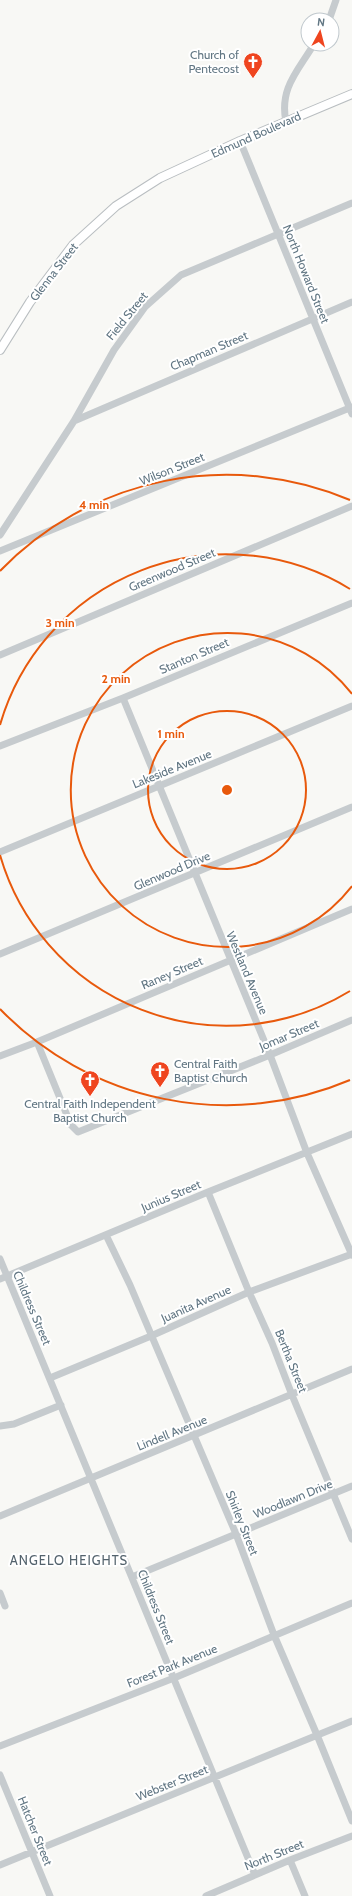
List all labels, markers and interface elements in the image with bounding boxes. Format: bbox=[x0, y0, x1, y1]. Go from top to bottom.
north arrow bbox=[300, 12, 340, 52]
text: N bbox=[317, 15, 326, 29]
place label: Church of Pentecost bbox=[188, 47, 239, 76]
church icon: Church of Pentecost bbox=[242, 51, 264, 79]
street label: Edmund Boulevard bbox=[209, 108, 303, 161]
street label: North Howard Street bbox=[280, 222, 333, 325]
street label: Glenna Street bbox=[26, 240, 81, 304]
street label: Field Street bbox=[103, 288, 151, 343]
street label: Chapman Street bbox=[168, 327, 250, 374]
street label: Wilson Street bbox=[137, 449, 206, 488]
text: 4 min bbox=[79, 497, 109, 512]
street label: Greenwood Street bbox=[126, 545, 217, 595]
text: 3 min bbox=[45, 615, 75, 630]
street label: Stanton Street bbox=[157, 634, 231, 677]
text: 2 min bbox=[102, 671, 130, 686]
text: 1 min bbox=[157, 726, 185, 741]
street label: Lakeside Avenue bbox=[130, 746, 214, 791]
centre of rings bbox=[220, 783, 234, 797]
street label: Glenwood Drive bbox=[131, 848, 212, 893]
street label: Westland Avenue bbox=[223, 929, 272, 1017]
street label: Raney Street bbox=[139, 953, 205, 992]
street label: Jomar Street bbox=[256, 1015, 321, 1054]
place label: Central Faith Baptist Church bbox=[174, 1056, 248, 1085]
church icon: Central Faith Baptist Church bbox=[149, 1060, 171, 1088]
church icon: Central Faith Independent Baptist Church bbox=[79, 1069, 101, 1097]
place label: Central Faith Independent Baptist Church bbox=[24, 1096, 156, 1125]
street label: Junius Street bbox=[138, 1176, 203, 1215]
street label: Childress Street bbox=[10, 1268, 55, 1347]
street label: Juanita Avenue bbox=[158, 1281, 233, 1326]
street label: Bertha Street bbox=[272, 1327, 311, 1395]
street label: Lindell Avenue bbox=[134, 1412, 209, 1453]
street label: Woodlawn Drive bbox=[251, 1476, 335, 1521]
street label: Shirley Street bbox=[223, 1488, 262, 1557]
district label: ANGELO HEIGHTS bbox=[10, 1552, 128, 1568]
street label: Childress Street bbox=[135, 1567, 178, 1646]
street label: Forest Park Avenue bbox=[124, 1641, 219, 1691]
street label: Webster Street bbox=[134, 1761, 210, 1804]
street label: Hatcher Street bbox=[15, 1794, 56, 1868]
street label: North Street bbox=[242, 1836, 306, 1873]

